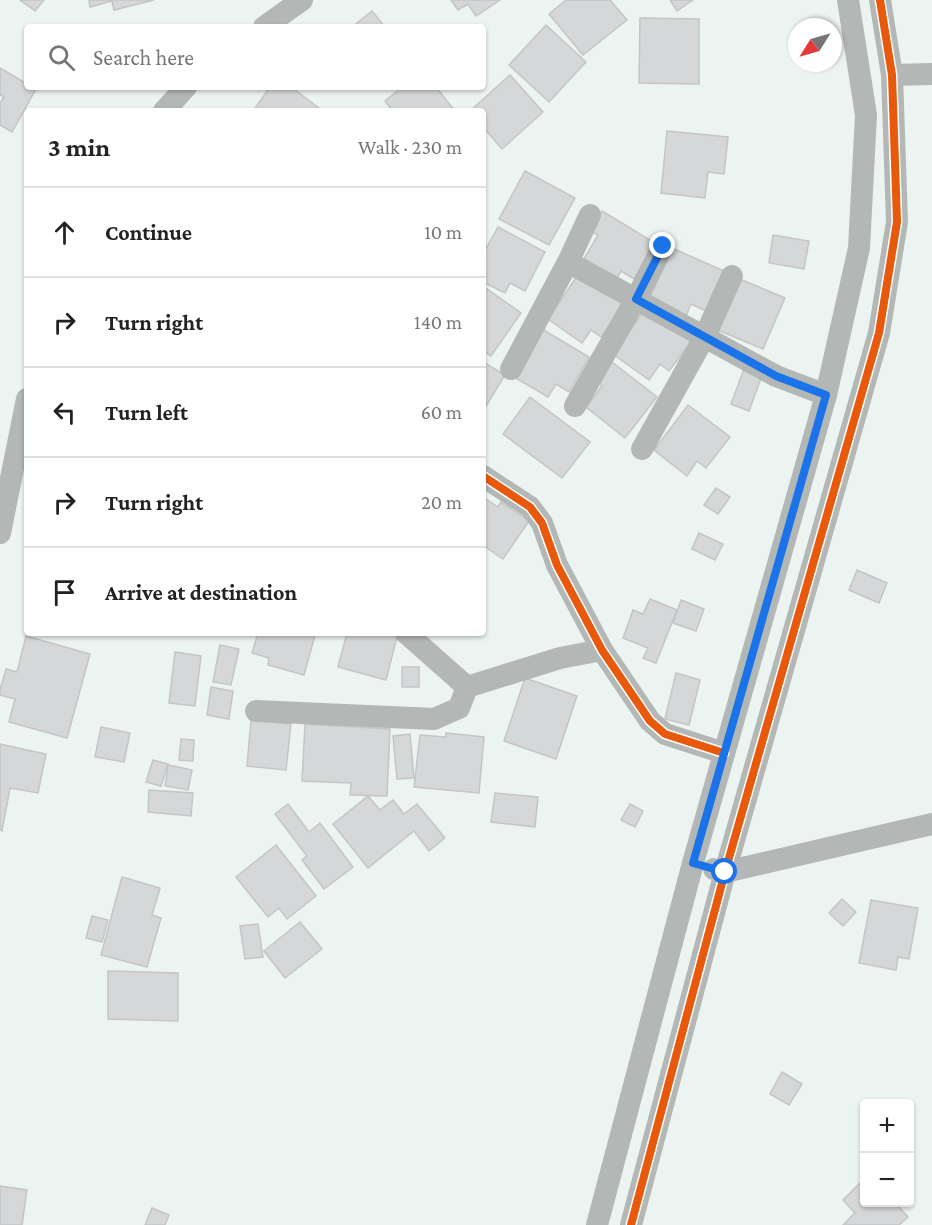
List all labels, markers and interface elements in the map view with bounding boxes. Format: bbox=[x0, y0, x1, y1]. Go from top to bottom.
north arrow bbox=[788, 18, 842, 72]
search box bbox=[24, 24, 486, 90]
icon: search bbox=[45, 41, 78, 74]
text: Search here bbox=[93, 45, 194, 70]
text: 3 min bbox=[48, 133, 110, 162]
text: Walk · 230 m bbox=[358, 136, 462, 158]
icon: ahead bbox=[48, 216, 81, 249]
text: Continue bbox=[105, 220, 192, 245]
text: 10 m bbox=[424, 221, 462, 243]
route end bbox=[649, 232, 675, 258]
icon: right bbox=[48, 306, 81, 339]
text: Turn right bbox=[105, 310, 203, 335]
text: 140 m bbox=[414, 311, 462, 333]
icon: left bbox=[48, 396, 81, 429]
text: Turn left bbox=[105, 400, 188, 425]
text: 60 m bbox=[421, 401, 462, 423]
icon: right bbox=[48, 486, 81, 519]
text: Turn right bbox=[105, 490, 203, 515]
text: 20 m bbox=[421, 491, 462, 513]
icon: arrive bbox=[48, 576, 81, 609]
text: Arrive at destination bbox=[105, 580, 297, 605]
route start bbox=[711, 858, 737, 884]
map controls bbox=[860, 1099, 914, 1207]
button: + bbox=[860, 1099, 914, 1153]
button: − bbox=[860, 1153, 914, 1207]

